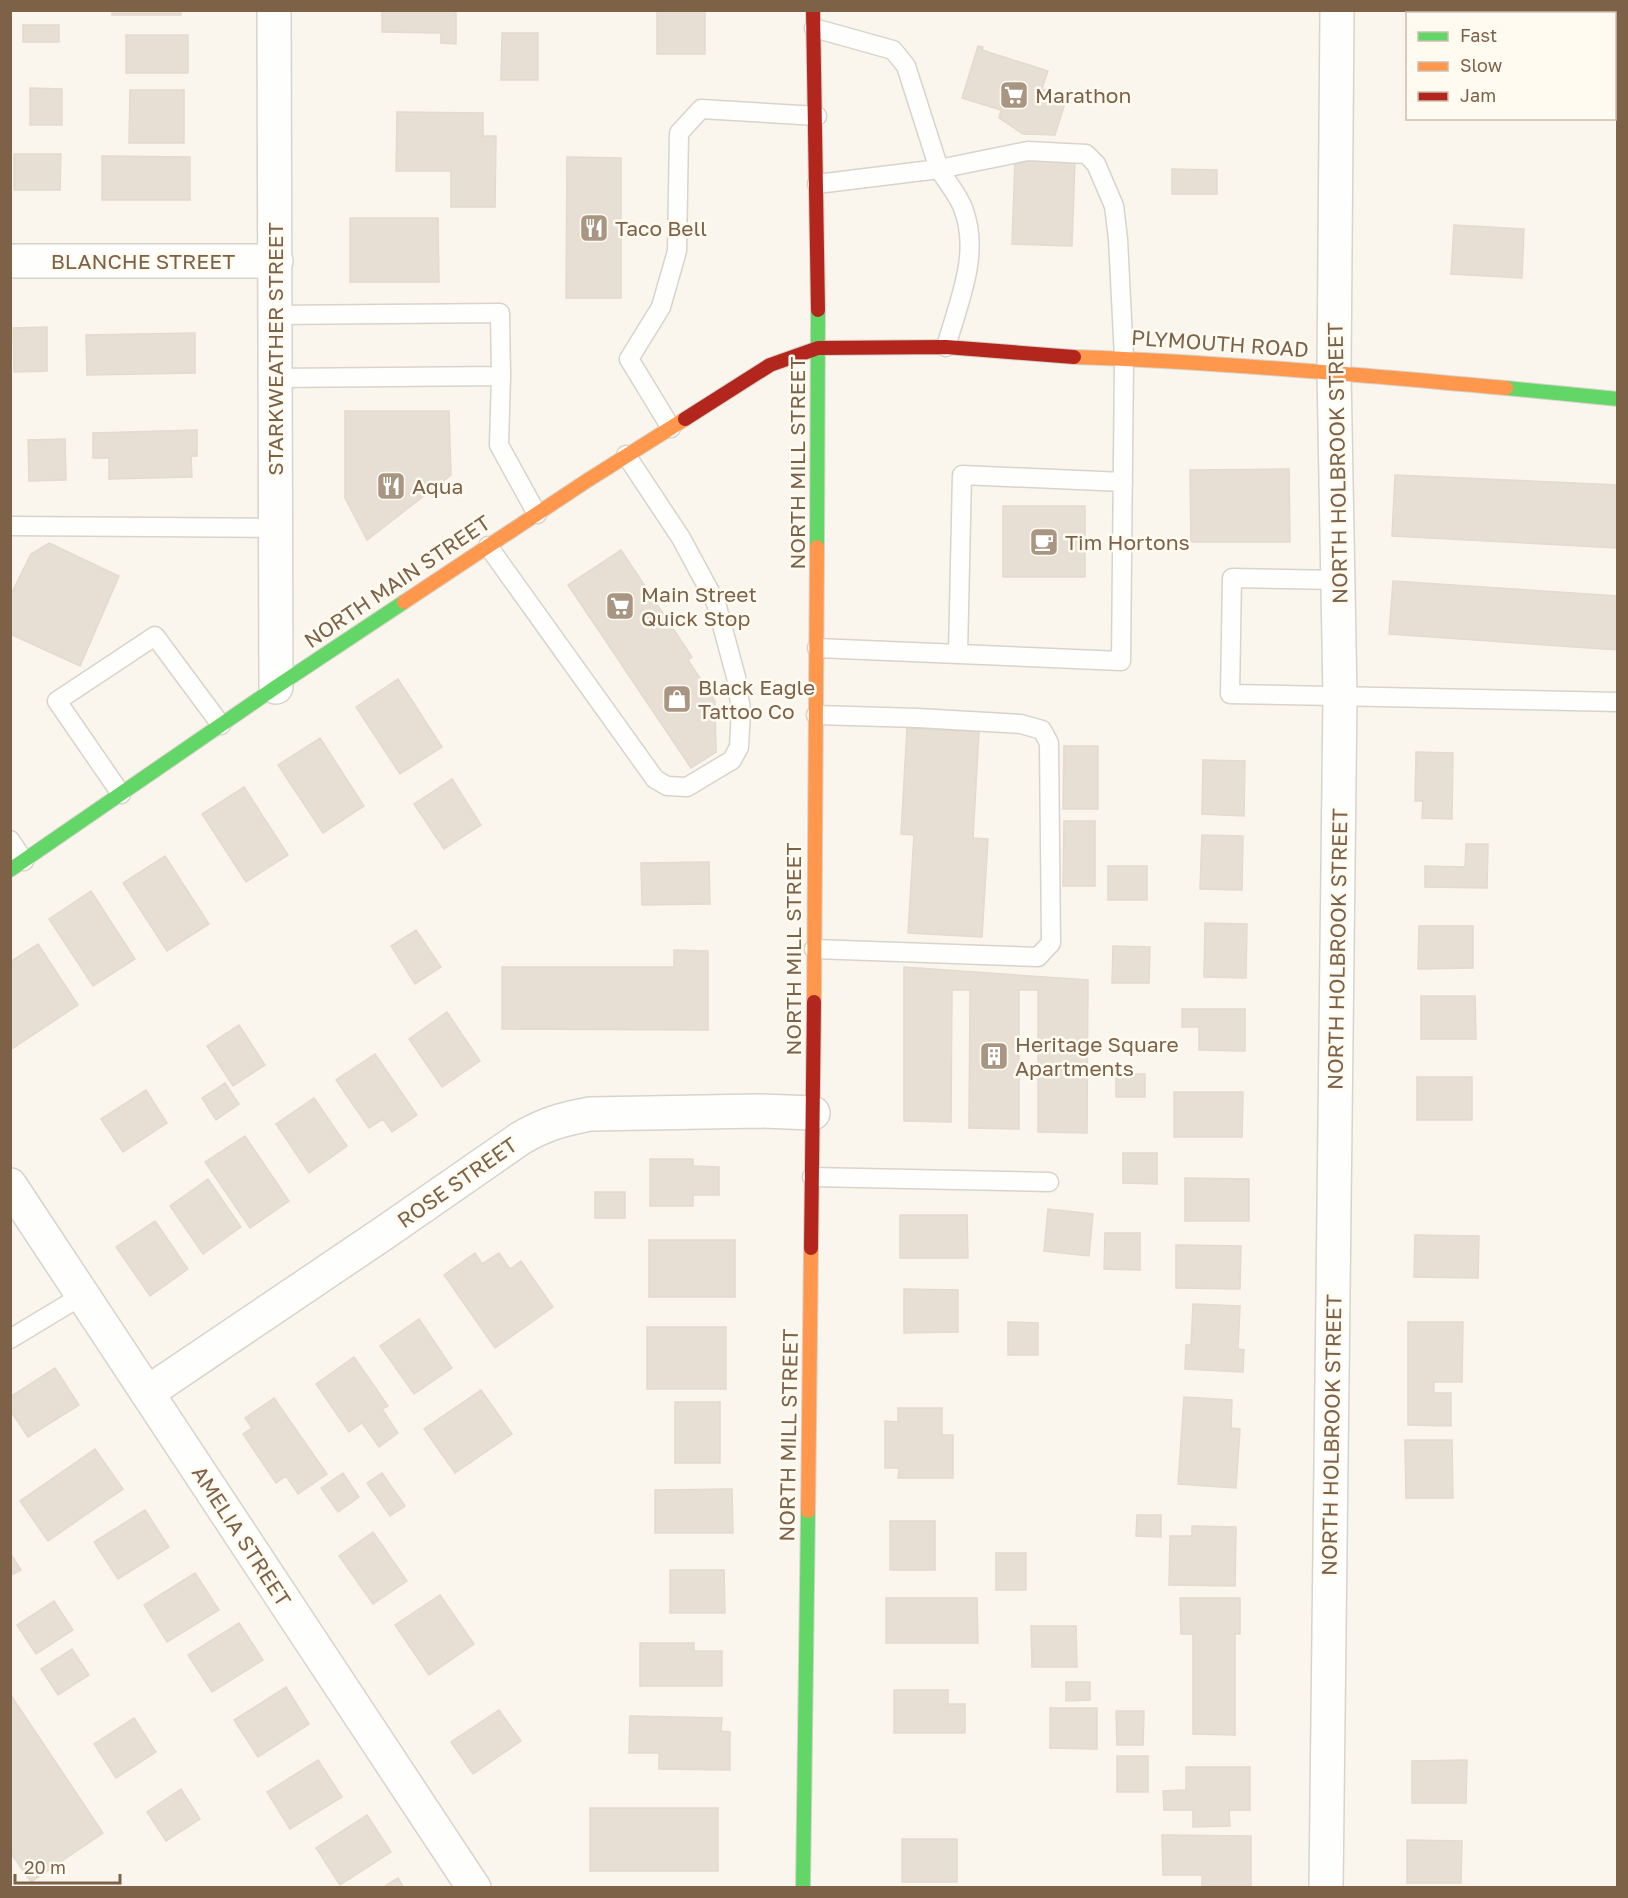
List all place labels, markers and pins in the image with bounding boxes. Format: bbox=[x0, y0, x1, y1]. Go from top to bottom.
supermarket icon: Marathon bbox=[998, 79, 1030, 111]
place label: Marathon bbox=[1035, 82, 1131, 108]
restaurant icon: Taco Bell bbox=[578, 212, 610, 244]
place label: Taco Bell bbox=[615, 215, 707, 241]
restaurant icon: Aqua bbox=[375, 470, 407, 502]
place label: Aqua bbox=[412, 473, 463, 499]
cafe icon: Tim Hortons bbox=[1028, 526, 1060, 558]
place label: Tim Hortons bbox=[1065, 529, 1190, 555]
place label: Main Street Quick Stop bbox=[641, 581, 757, 631]
supermarket icon: Main Street Quick Stop bbox=[604, 590, 636, 622]
place label: Black Eagle Tattoo Co bbox=[698, 674, 815, 724]
shop icon: Black Eagle Tattoo Co bbox=[661, 683, 693, 715]
place label: Heritage Square Apartments bbox=[1015, 1031, 1179, 1081]
building icon: Heritage Square Apartments bbox=[978, 1040, 1010, 1072]

